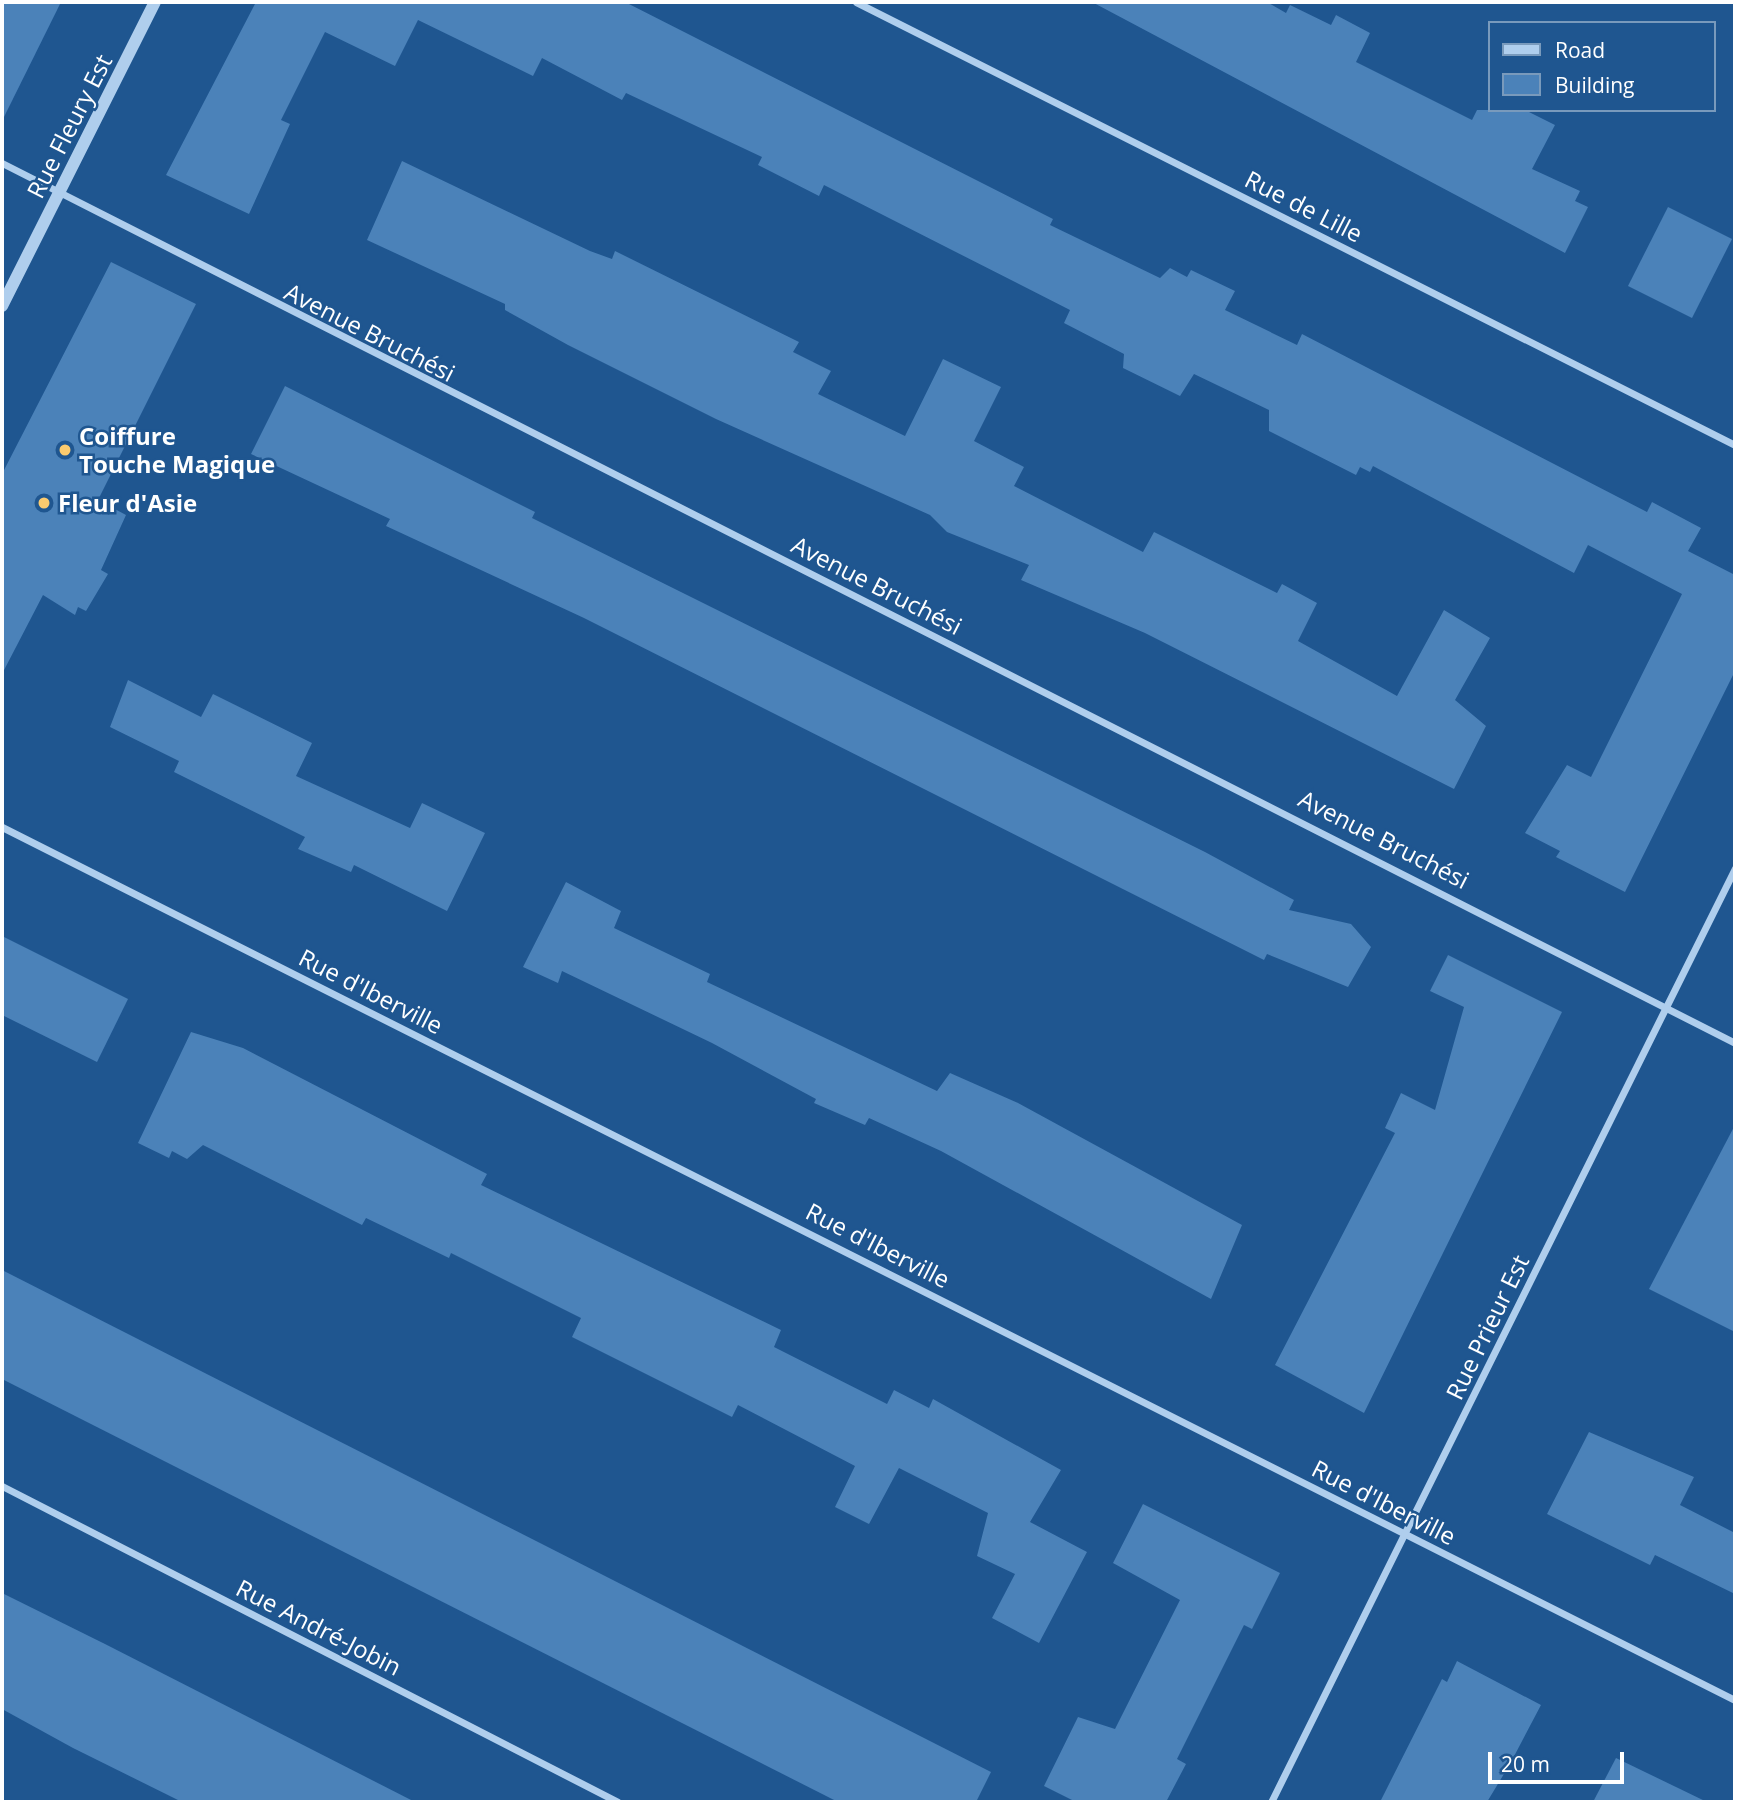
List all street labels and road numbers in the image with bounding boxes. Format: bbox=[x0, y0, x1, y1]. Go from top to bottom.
street label: Rue Fleury Est bbox=[20, 49, 118, 203]
street label: Rue de Lille bbox=[1241, 164, 1367, 248]
street label: Avenue Bruchési bbox=[280, 277, 460, 387]
street label: Avenue Bruchési bbox=[787, 530, 967, 640]
street label: Avenue Bruchési bbox=[1294, 784, 1474, 894]
street label: Rue d'Iberville bbox=[294, 942, 448, 1040]
street label: Rue d'Iberville bbox=[801, 1196, 955, 1294]
street label: Rue Prieur Est bbox=[1440, 1250, 1534, 1404]
street label: Rue d'Iberville bbox=[1307, 1453, 1461, 1551]
street label: Rue André-Jobin bbox=[232, 1573, 406, 1681]

